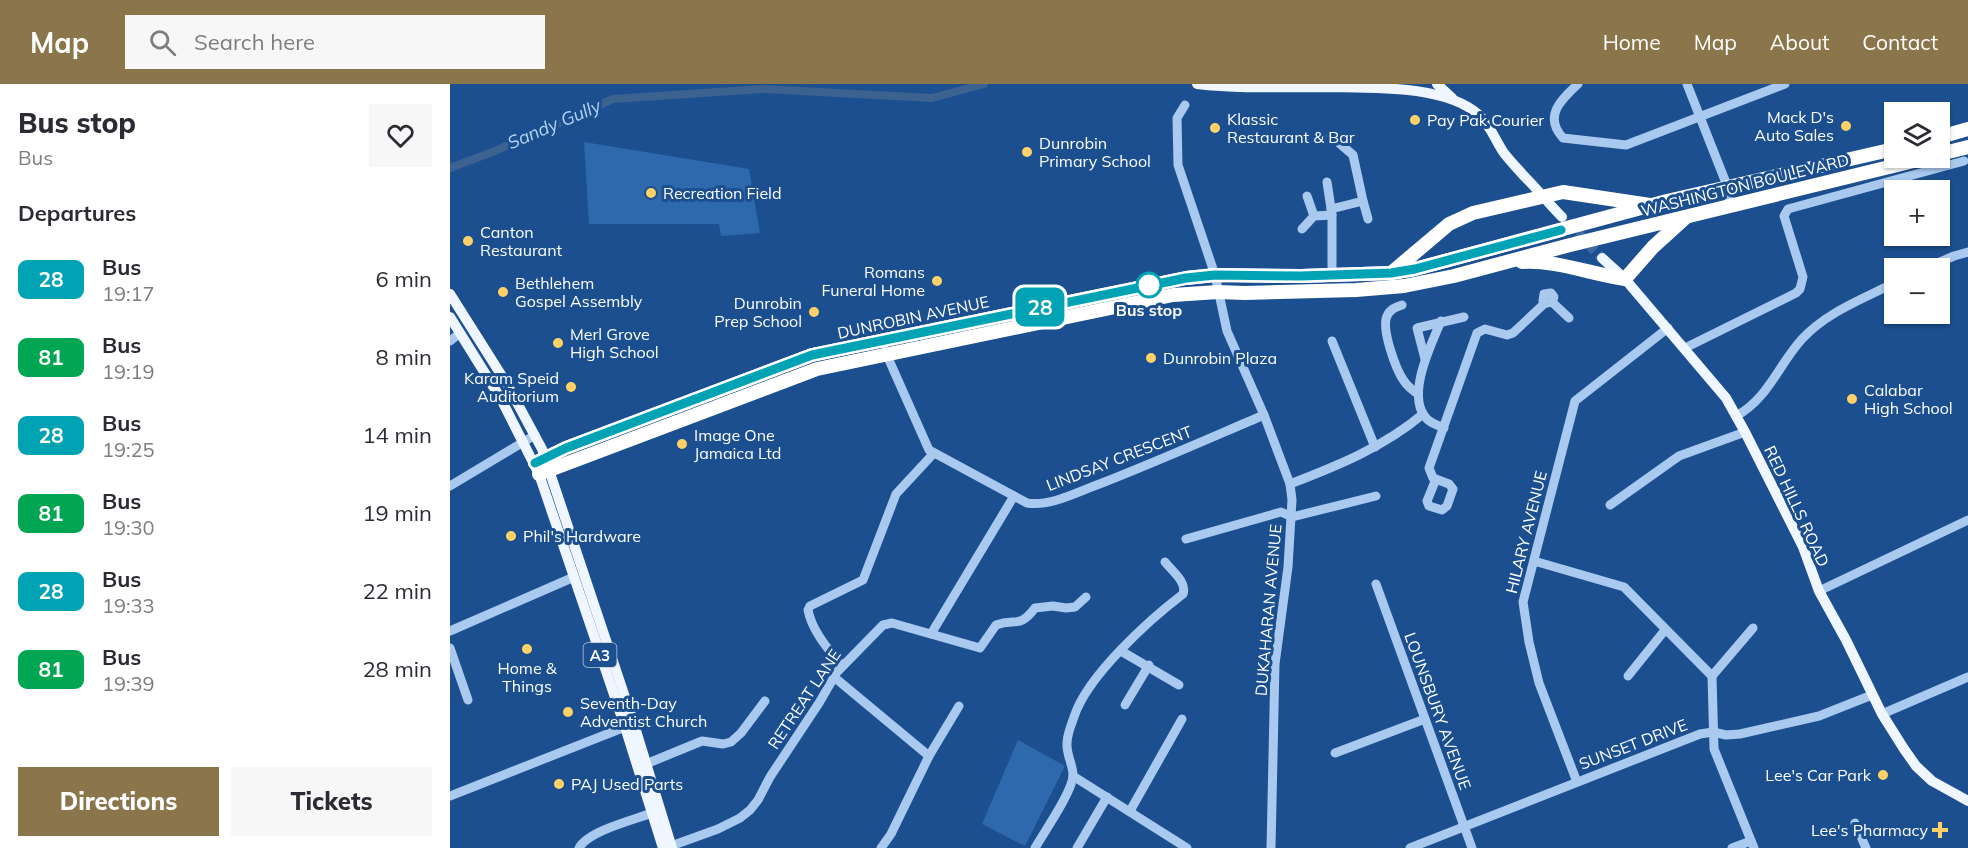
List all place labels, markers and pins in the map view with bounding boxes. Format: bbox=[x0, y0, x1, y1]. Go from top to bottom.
place label: Mack D's Auto Sales bbox=[1754, 107, 1834, 145]
place label: Klassic Restaurant & Bar bbox=[1227, 109, 1355, 147]
place label: Pay Pak Courier bbox=[1427, 110, 1544, 130]
marker: Pay Pak Courier bbox=[1408, 113, 1422, 127]
marker: Mack D's Auto Sales bbox=[1839, 119, 1853, 133]
marker: Klassic Restaurant & Bar bbox=[1208, 121, 1222, 135]
place label: Dunrobin Primary School bbox=[1039, 133, 1151, 171]
marker: Dunrobin Primary School bbox=[1020, 145, 1034, 159]
place label: Recreation Field bbox=[663, 183, 782, 203]
marker: Recreation Field bbox=[644, 186, 658, 200]
place label: Canton Restaurant bbox=[480, 222, 563, 260]
marker: Canton Restaurant bbox=[461, 234, 475, 248]
place label: Romans Funeral Home bbox=[821, 262, 925, 300]
marker: Bus stop bbox=[1136, 272, 1162, 298]
place label: Bethlehem Gospel Assembly bbox=[515, 273, 643, 311]
marker: Romans Funeral Home bbox=[930, 274, 944, 288]
marker: Bethlehem Gospel Assembly bbox=[496, 285, 510, 299]
place label: Dunrobin Prep School bbox=[714, 293, 802, 331]
place label: Bus stop bbox=[1116, 300, 1182, 320]
marker: Dunrobin Prep School bbox=[807, 305, 821, 319]
place label: Merl Grove High School bbox=[570, 324, 659, 362]
marker: Merl Grove High School bbox=[551, 336, 565, 350]
place label: Dunrobin Plaza bbox=[1163, 348, 1277, 368]
marker: Dunrobin Plaza bbox=[1144, 351, 1158, 365]
place label: Karam Speid Auditorium bbox=[464, 368, 559, 406]
marker: Karam Speid Auditorium bbox=[564, 380, 578, 394]
place label: Calabar High School bbox=[1864, 380, 1953, 418]
marker: Calabar High School bbox=[1845, 392, 1859, 406]
place label: Image One Jamaica Ltd bbox=[694, 425, 781, 463]
marker: Image One Jamaica Ltd bbox=[675, 437, 689, 451]
place label: Phil's Hardware bbox=[523, 526, 641, 546]
marker: Phil's Hardware bbox=[504, 529, 518, 543]
marker: Home & Things bbox=[520, 642, 534, 656]
place label: Home & Things bbox=[497, 658, 557, 696]
place label: Seventh-Day Adventist Church bbox=[580, 693, 707, 731]
marker: Seventh-Day Adventist Church bbox=[561, 705, 575, 719]
place label: Lee's Car Park bbox=[1765, 765, 1872, 785]
marker: Lee's Car Park bbox=[1876, 768, 1890, 782]
place label: PAJ Used Parts bbox=[571, 774, 683, 794]
marker: PAJ Used Parts bbox=[552, 777, 566, 791]
place label: Lee's Pharmacy bbox=[1811, 820, 1928, 840]
marker: Lee's Pharmacy bbox=[1933, 823, 1947, 837]

